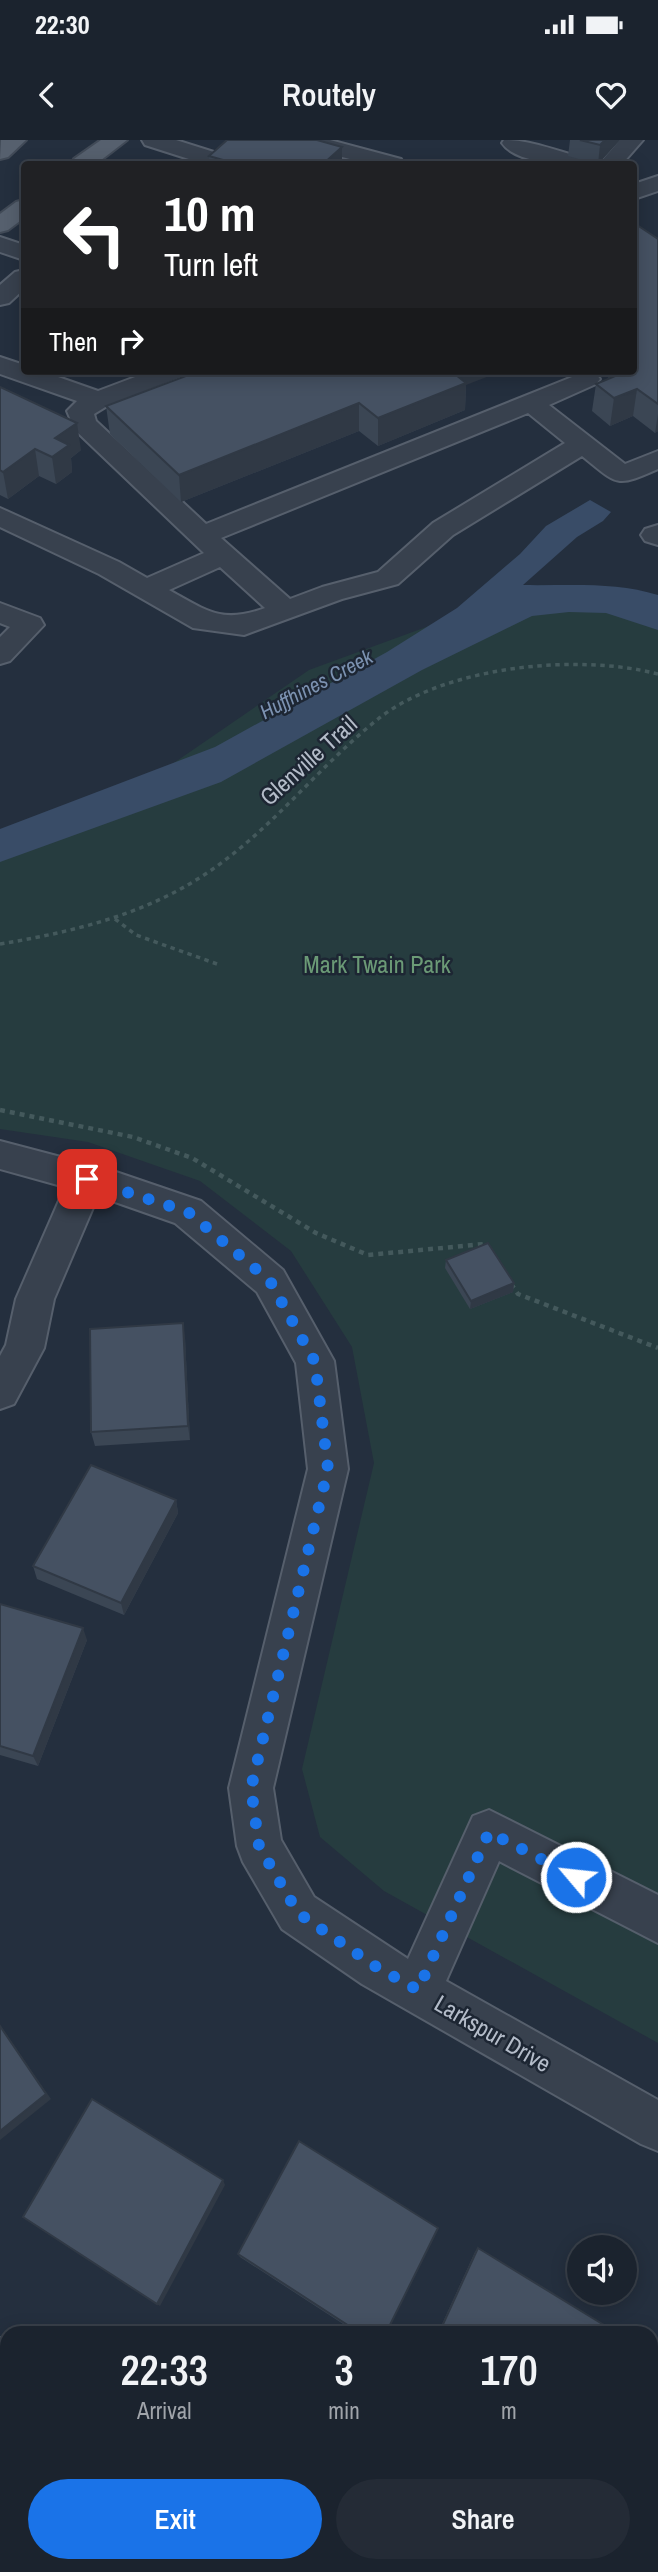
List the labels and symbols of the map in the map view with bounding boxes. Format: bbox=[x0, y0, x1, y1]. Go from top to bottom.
water label: Huffhines Creek bbox=[254, 641, 379, 726]
street label: Glenville Trail bbox=[253, 708, 363, 812]
park label: Mark Twain Park bbox=[303, 948, 451, 980]
pin bbox=[57, 1149, 117, 1209]
position arrow bbox=[539, 1840, 613, 1914]
street label: Larkspur Drive bbox=[429, 1987, 557, 2079]

